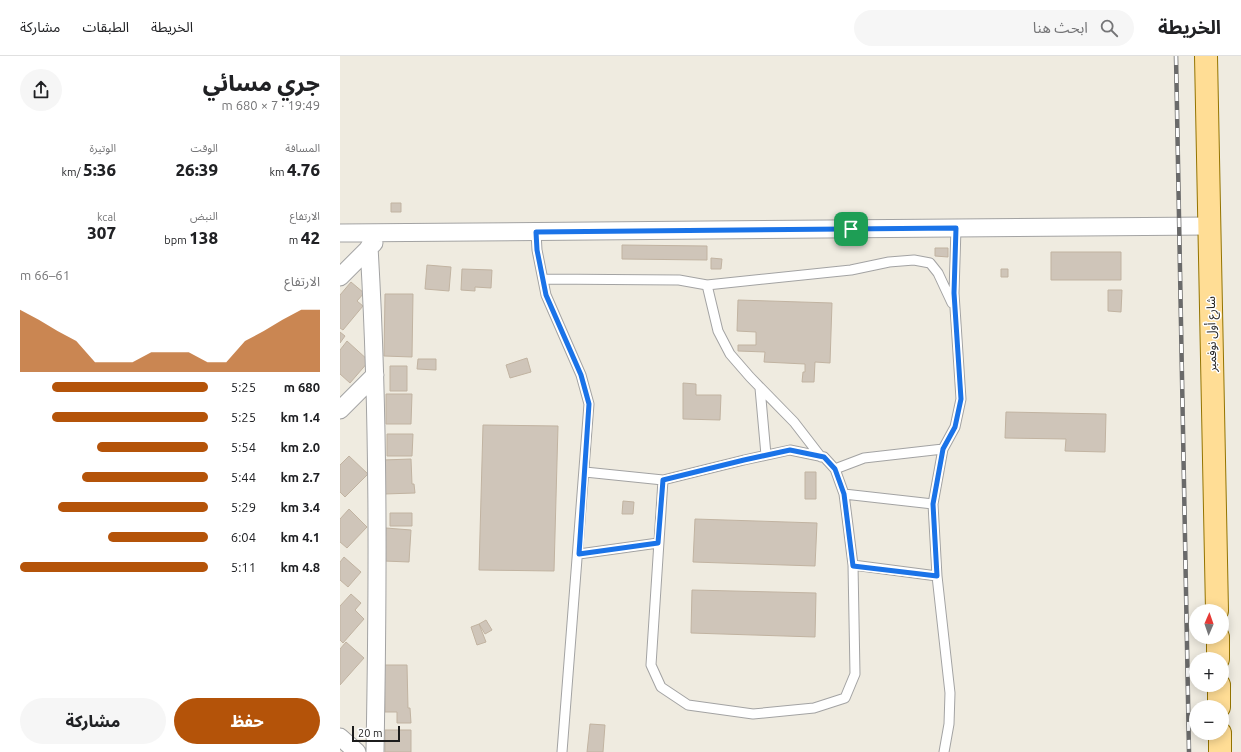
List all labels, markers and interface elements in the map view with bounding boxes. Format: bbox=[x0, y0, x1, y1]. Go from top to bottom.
search box bbox=[854, 10, 1134, 46]
text: الخريطة bbox=[1158, 16, 1221, 38]
icon: search bbox=[1098, 17, 1120, 39]
text: مشاركة bbox=[20, 19, 60, 35]
text: الطبقات bbox=[82, 19, 129, 35]
text: الخريطة bbox=[151, 19, 193, 35]
text: ابحث هنا bbox=[1033, 19, 1088, 36]
button: share bbox=[20, 69, 62, 111]
text: جري مسائي bbox=[203, 70, 320, 95]
text: 19:49 · 7 × 680 m bbox=[221, 98, 320, 112]
text: الوتيرة bbox=[90, 142, 116, 154]
text: الوقت bbox=[190, 142, 218, 154]
text: المسافة bbox=[285, 142, 320, 154]
text: 5:36 bbox=[83, 160, 116, 179]
text: 26:39 bbox=[175, 160, 218, 179]
text: 4.76 bbox=[287, 160, 320, 179]
text: /km bbox=[61, 166, 83, 178]
text: km bbox=[269, 166, 287, 178]
text: النبض bbox=[190, 210, 218, 222]
text: الارتفاع bbox=[290, 210, 320, 222]
text: kcal bbox=[97, 211, 116, 223]
pin bbox=[834, 212, 868, 246]
icon: arrive bbox=[840, 218, 862, 240]
text: 307 bbox=[87, 223, 116, 242]
text: 138 bbox=[189, 228, 218, 247]
text: 42 bbox=[301, 228, 320, 247]
text: bpm bbox=[164, 234, 189, 246]
text: m bbox=[289, 234, 301, 246]
text: 61–66 m bbox=[20, 268, 70, 282]
text: الارتفاع bbox=[284, 274, 320, 288]
street label: شارع أول نوفمبر bbox=[1203, 296, 1221, 373]
text: 5:25 bbox=[231, 380, 256, 394]
text: 680 m bbox=[284, 380, 320, 394]
text: 5:25 bbox=[231, 410, 256, 424]
text: 1.4 km bbox=[281, 410, 320, 424]
text: 5:54 bbox=[231, 440, 256, 454]
text: 2.0 km bbox=[281, 440, 320, 454]
text: 5:44 bbox=[231, 470, 256, 484]
text: 2.7 km bbox=[281, 470, 320, 484]
text: 5:29 bbox=[231, 500, 256, 514]
text: 3.4 km bbox=[281, 500, 320, 514]
text: 6:04 bbox=[231, 530, 256, 544]
text: 4.1 km bbox=[281, 530, 320, 544]
text: 5:11 bbox=[231, 560, 256, 574]
text: 4.8 km bbox=[281, 560, 320, 574]
north arrow bbox=[1189, 604, 1229, 644]
map controls bbox=[1189, 604, 1229, 740]
button: + bbox=[1189, 652, 1229, 692]
button: مشاركة bbox=[20, 698, 166, 744]
button: حفظ bbox=[174, 698, 320, 744]
button: − bbox=[1189, 700, 1229, 740]
scale bar bbox=[352, 724, 400, 743]
text: 20 m bbox=[358, 727, 382, 739]

